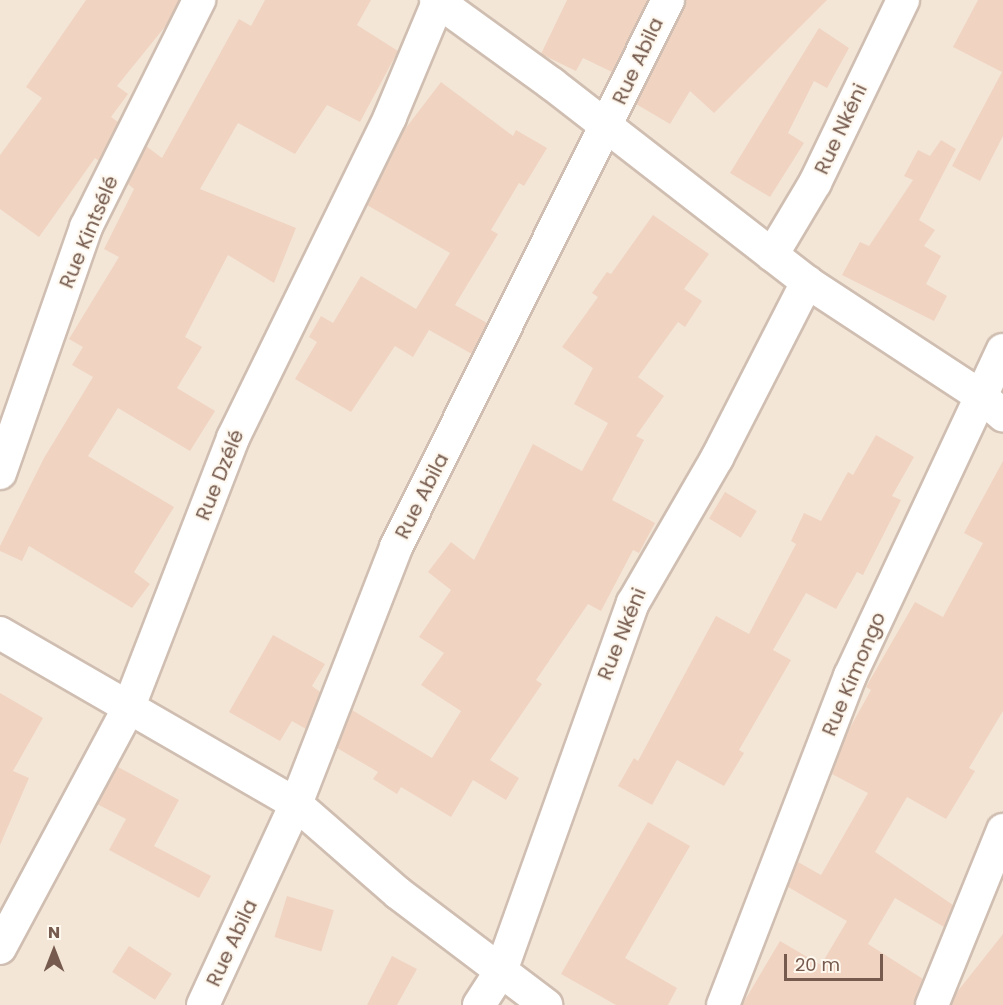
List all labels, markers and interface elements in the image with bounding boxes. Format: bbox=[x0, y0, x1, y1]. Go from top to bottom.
street label: Rue Abila bbox=[607, 14, 669, 108]
street label: Rue Nkéni bbox=[810, 80, 872, 178]
street label: Rue Kintsélé bbox=[55, 172, 123, 292]
street label: Rue Dzélé bbox=[191, 426, 249, 524]
street label: Rue Abila bbox=[390, 449, 454, 543]
street label: Rue Nkéni bbox=[593, 584, 651, 684]
street label: Rue Kimongo bbox=[817, 609, 891, 739]
street label: Rue Abila bbox=[201, 896, 263, 990]
north arrow bbox=[24, 921, 84, 981]
text: N bbox=[48, 921, 60, 944]
scale bar bbox=[787, 942, 886, 980]
text: 20 m bbox=[795, 952, 840, 977]

